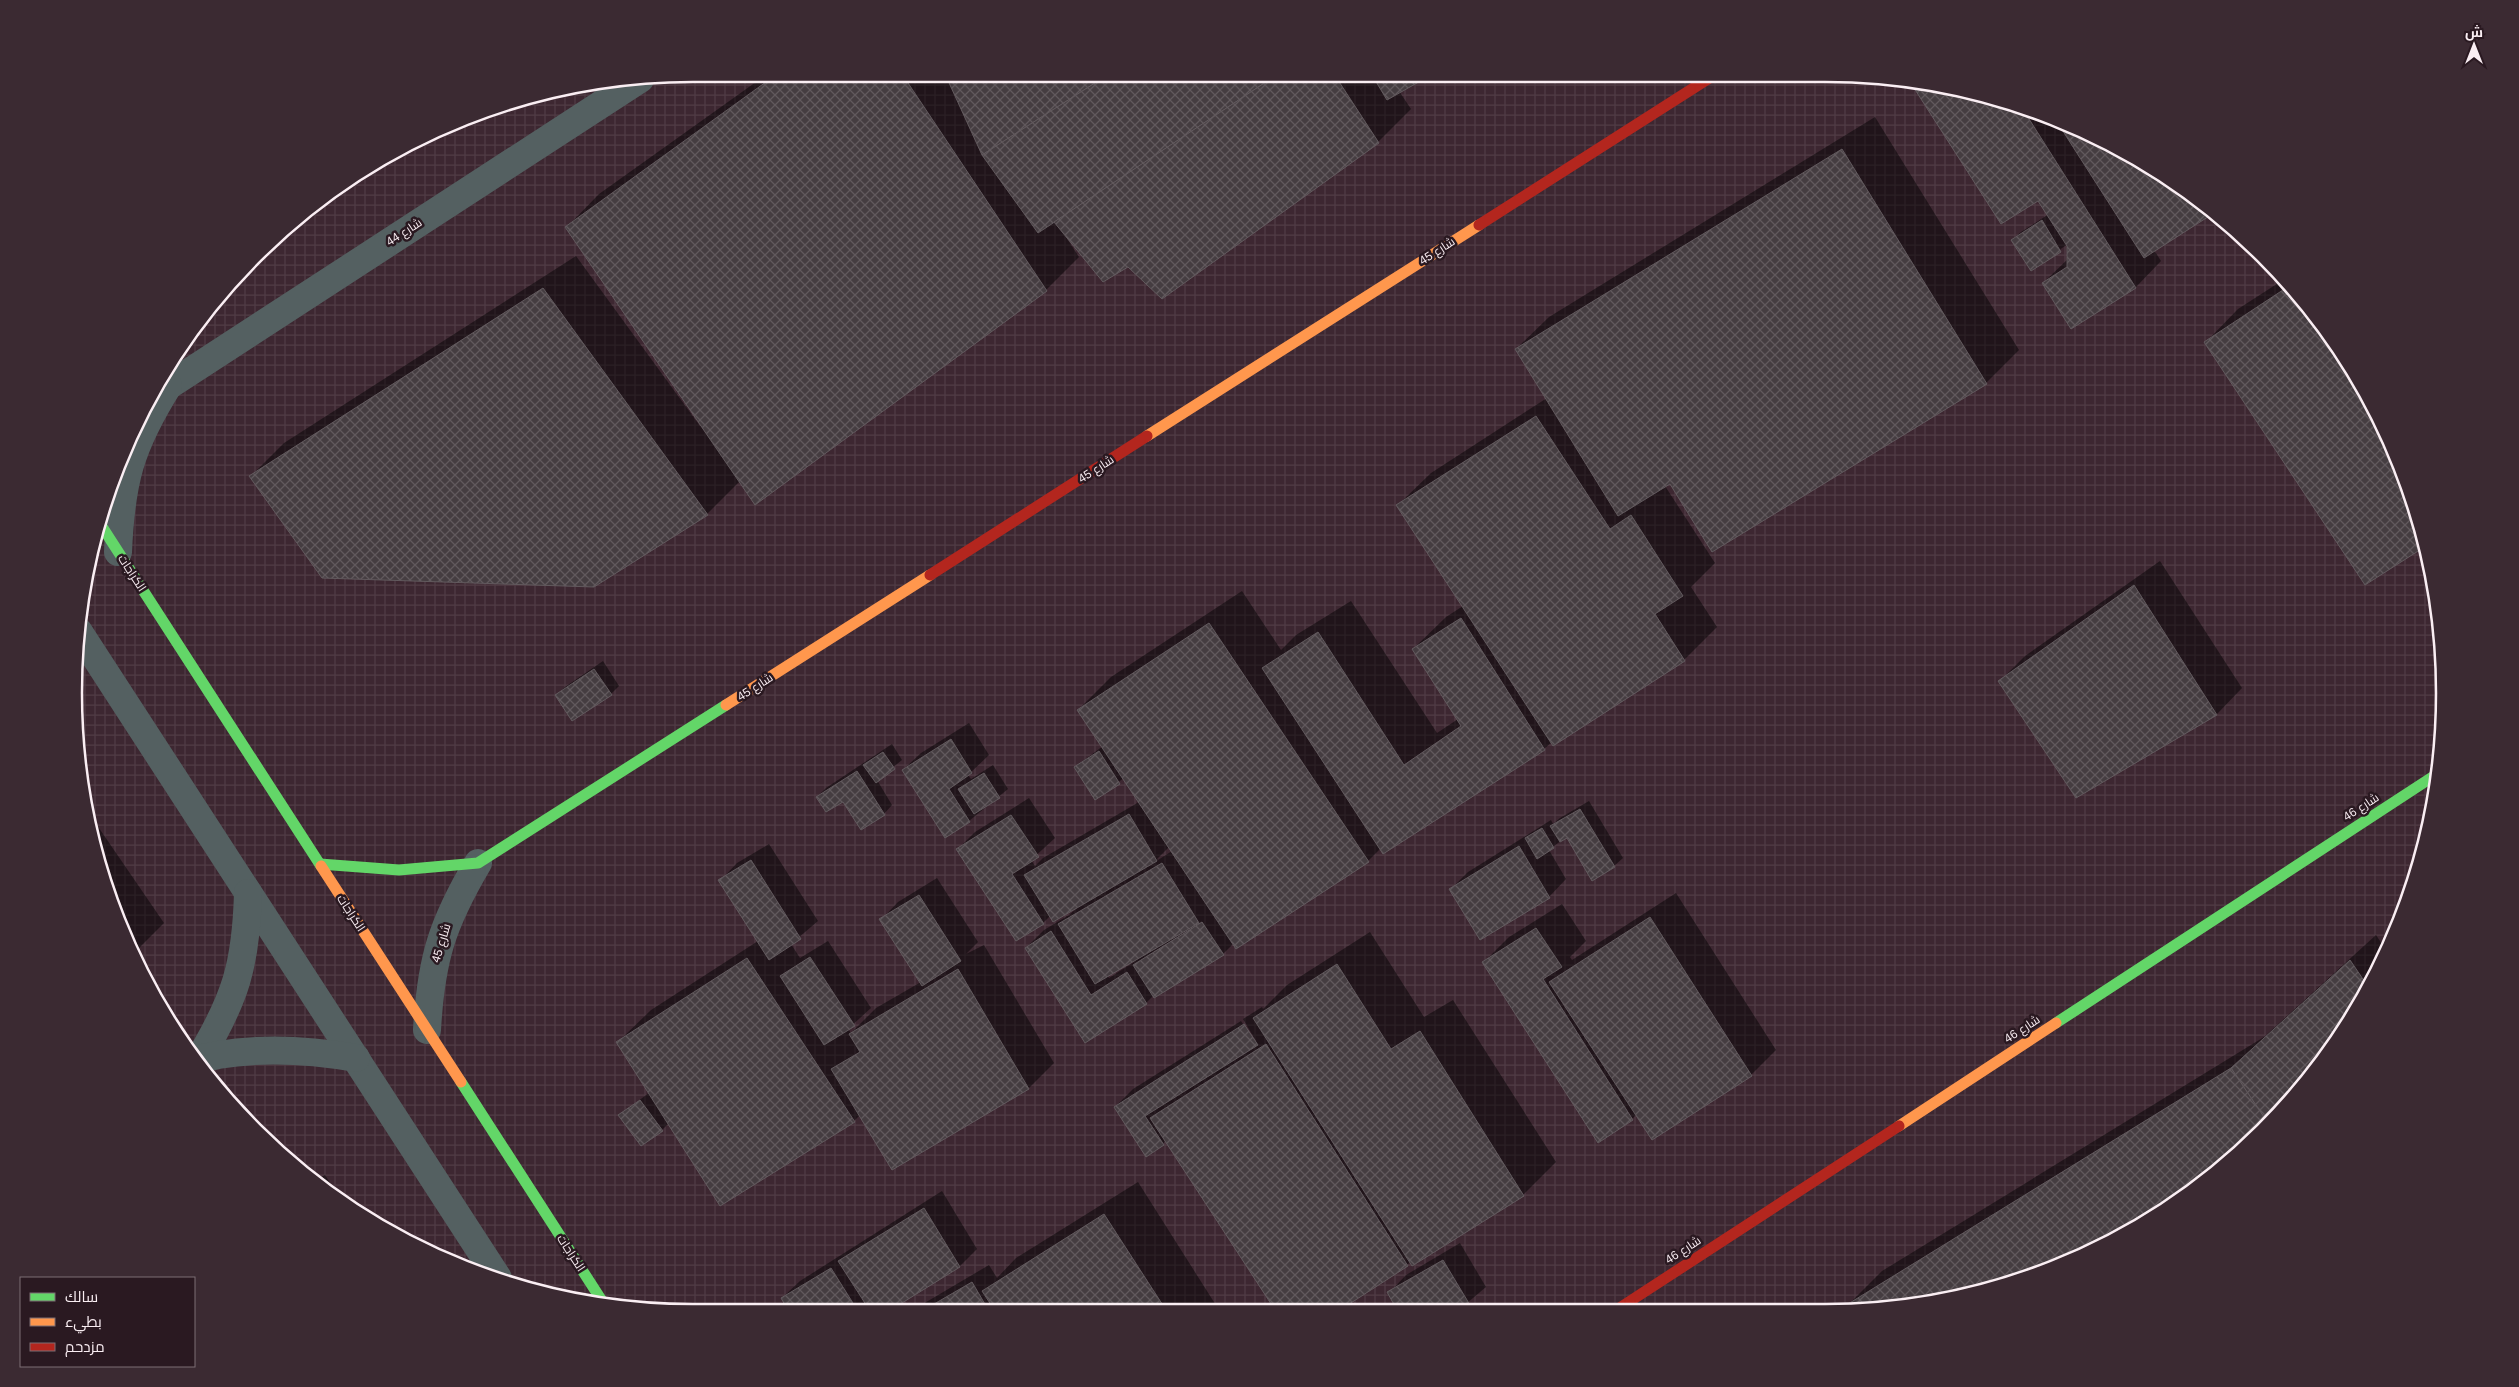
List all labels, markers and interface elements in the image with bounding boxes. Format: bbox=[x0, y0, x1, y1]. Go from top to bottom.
north arrow bbox=[2449, 20, 2499, 70]
text: ش bbox=[2465, 24, 2483, 41]
street label: شارع 44 bbox=[383, 215, 425, 250]
street label: شارع 45 bbox=[1416, 234, 1458, 269]
street label: شارع 45 bbox=[1075, 452, 1117, 487]
street label: الكراجات bbox=[115, 552, 149, 594]
street label: شارع 45 bbox=[734, 670, 776, 705]
street label: شارع 46 bbox=[2340, 790, 2382, 825]
street label: الكراجات bbox=[334, 892, 368, 934]
street label: شارع 45 bbox=[428, 922, 455, 964]
street label: شارع 46 bbox=[2001, 1012, 2043, 1047]
street label: الكراجات bbox=[554, 1232, 588, 1274]
street label: شارع 46 bbox=[1662, 1233, 1704, 1268]
legend bbox=[20, 1277, 195, 1367]
text: سالك bbox=[65, 1288, 98, 1305]
text: بطيء bbox=[65, 1313, 102, 1334]
text: مزدحم bbox=[65, 1338, 105, 1357]

